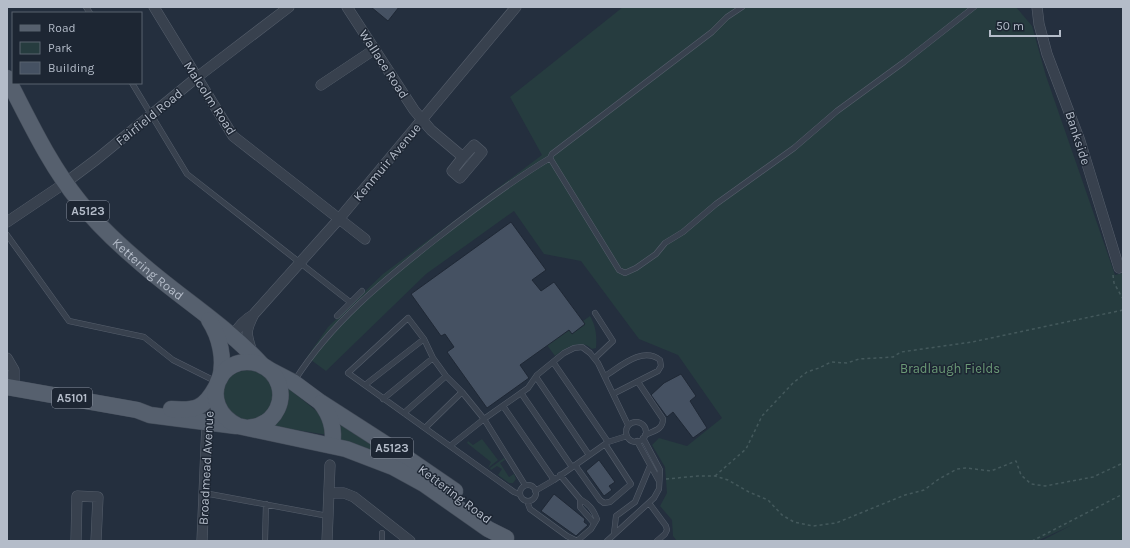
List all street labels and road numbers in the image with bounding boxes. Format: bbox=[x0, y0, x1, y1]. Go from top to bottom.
street label: Wallace Road bbox=[356, 27, 412, 101]
street label: Malcolm Road bbox=[181, 59, 239, 137]
street label: Fairfield Road bbox=[113, 85, 185, 149]
street label: Bankside bbox=[1062, 109, 1094, 167]
street label: Kenmuir Avenue bbox=[350, 120, 424, 204]
road number: A5123 bbox=[67, 201, 109, 221]
street label: Kettering Road bbox=[110, 235, 187, 303]
road number: A5101 bbox=[52, 388, 92, 408]
street label: Broadmead Avenue bbox=[196, 410, 216, 525]
road number: A5123 bbox=[371, 438, 413, 458]
street label: Kettering Road bbox=[415, 462, 495, 526]

